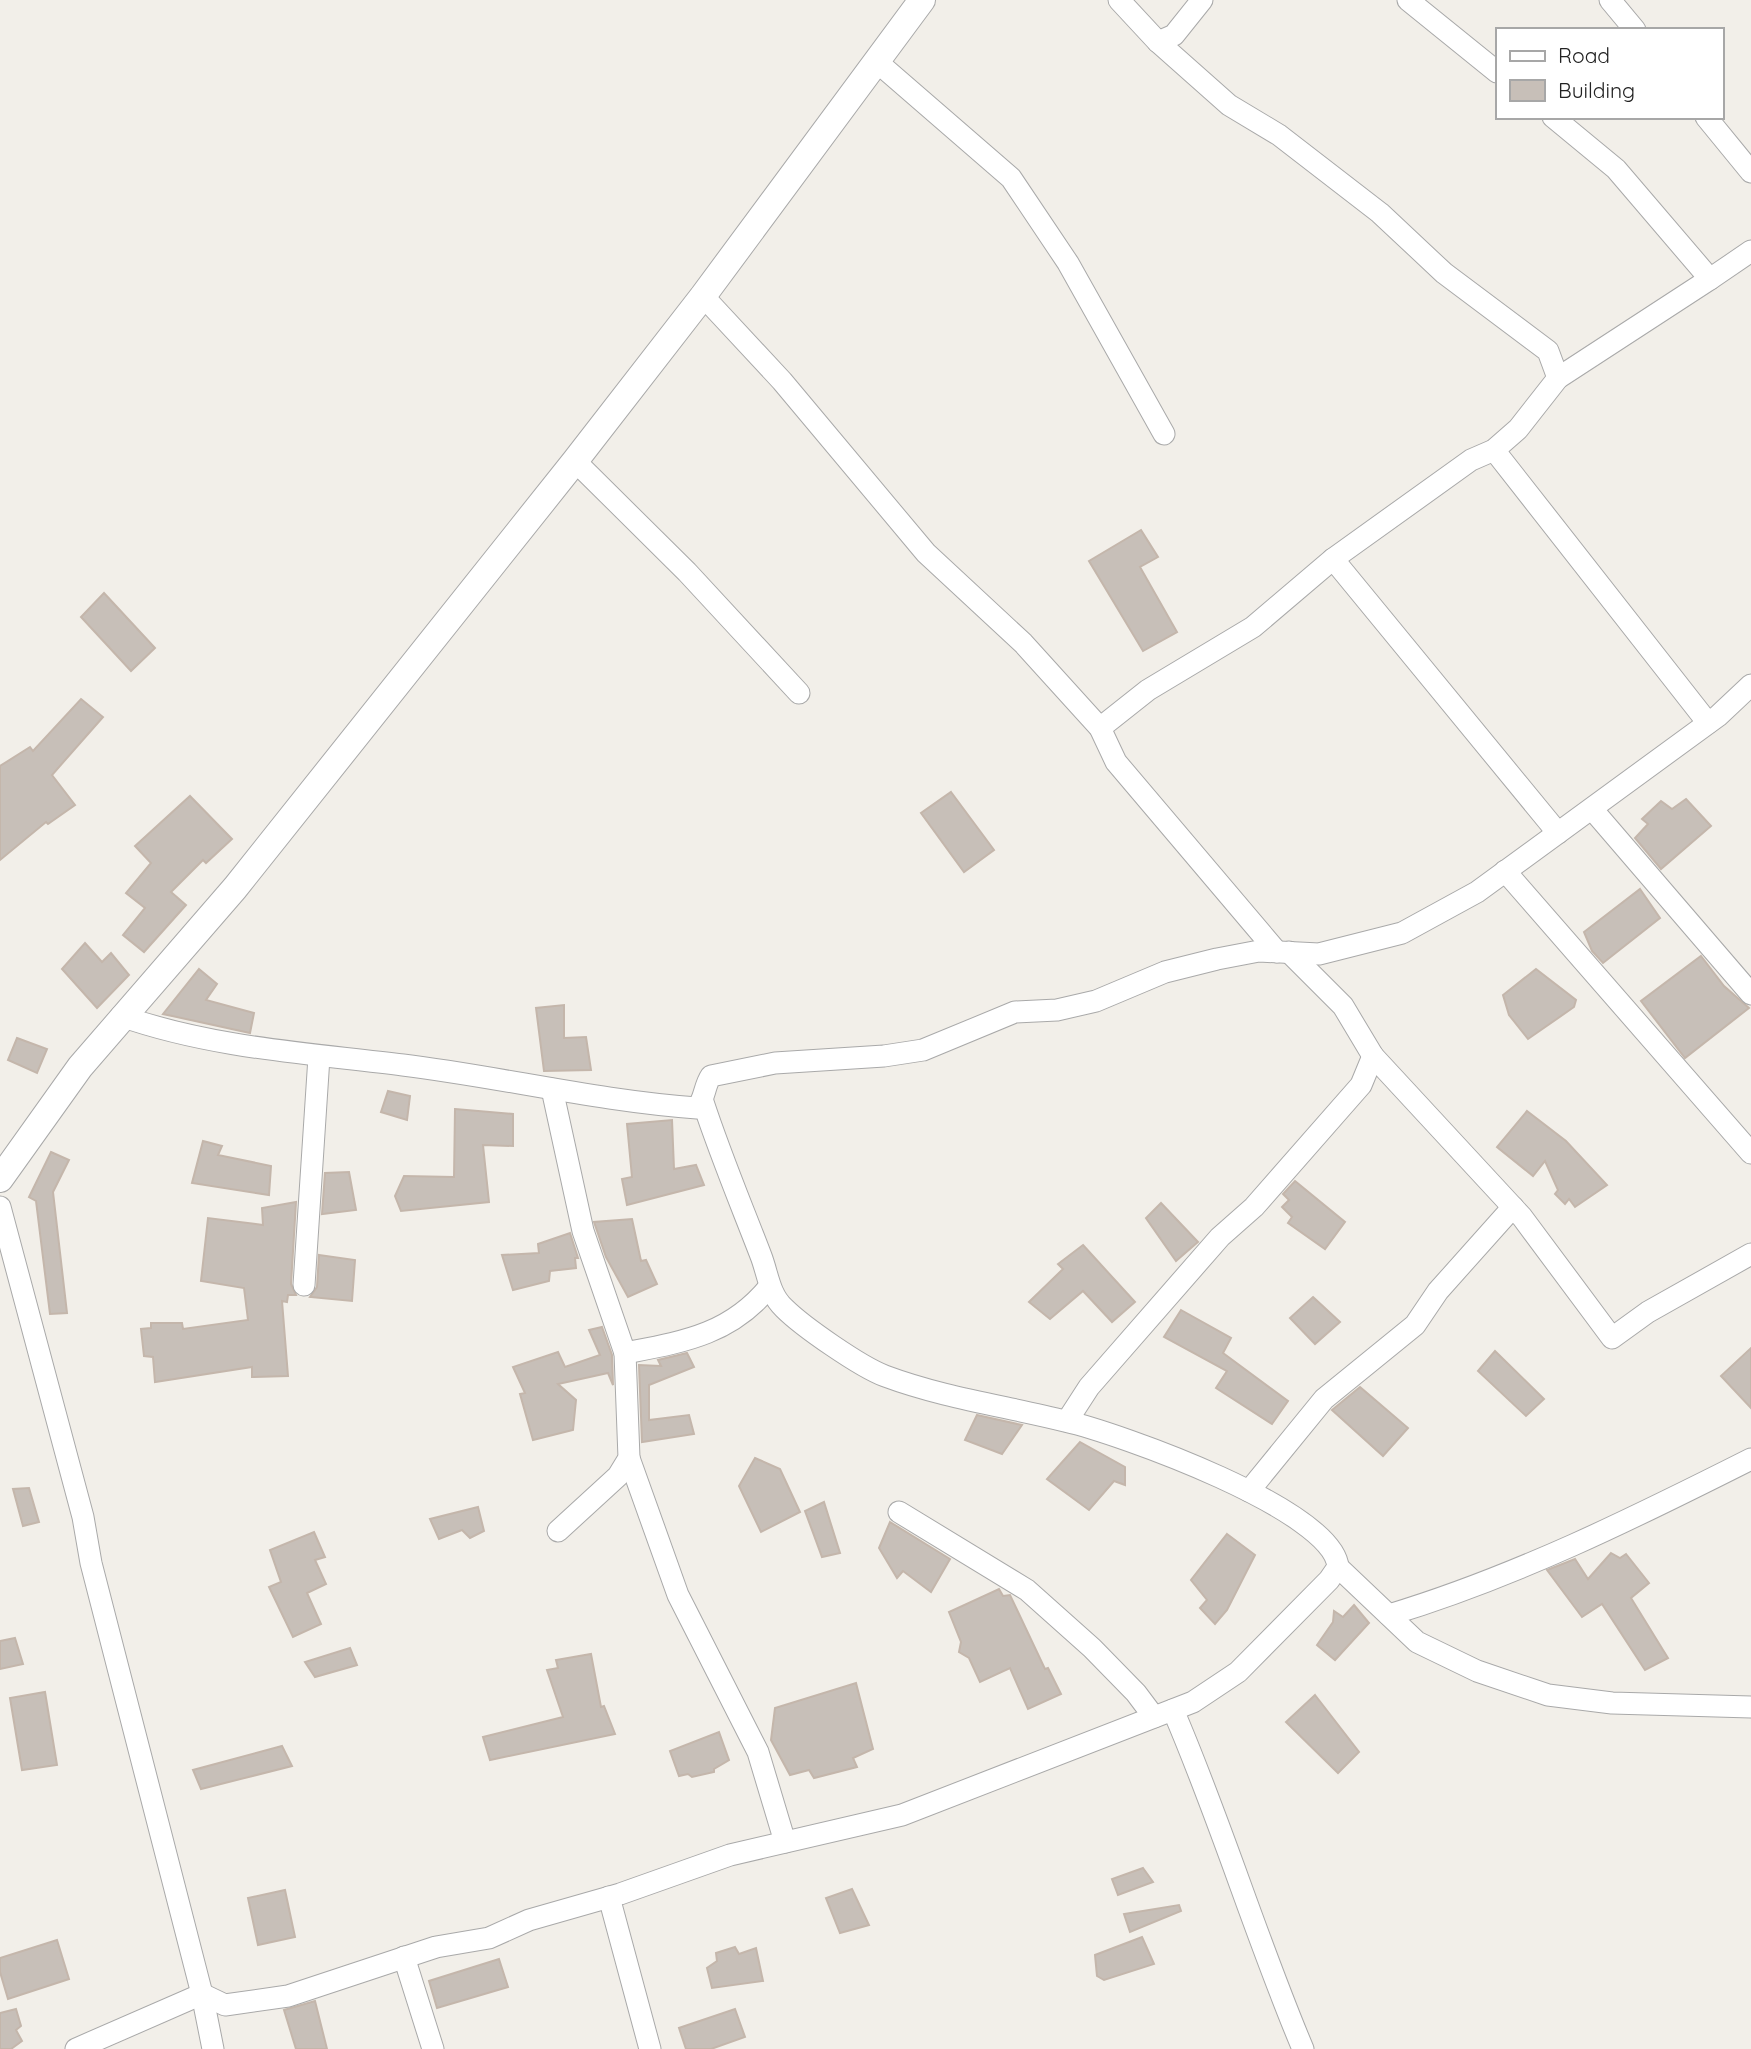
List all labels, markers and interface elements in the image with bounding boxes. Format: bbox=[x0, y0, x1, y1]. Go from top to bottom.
legend bbox=[1496, 28, 1723, 119]
text: Road bbox=[1558, 42, 1610, 68]
text: Building bbox=[1558, 77, 1635, 103]

